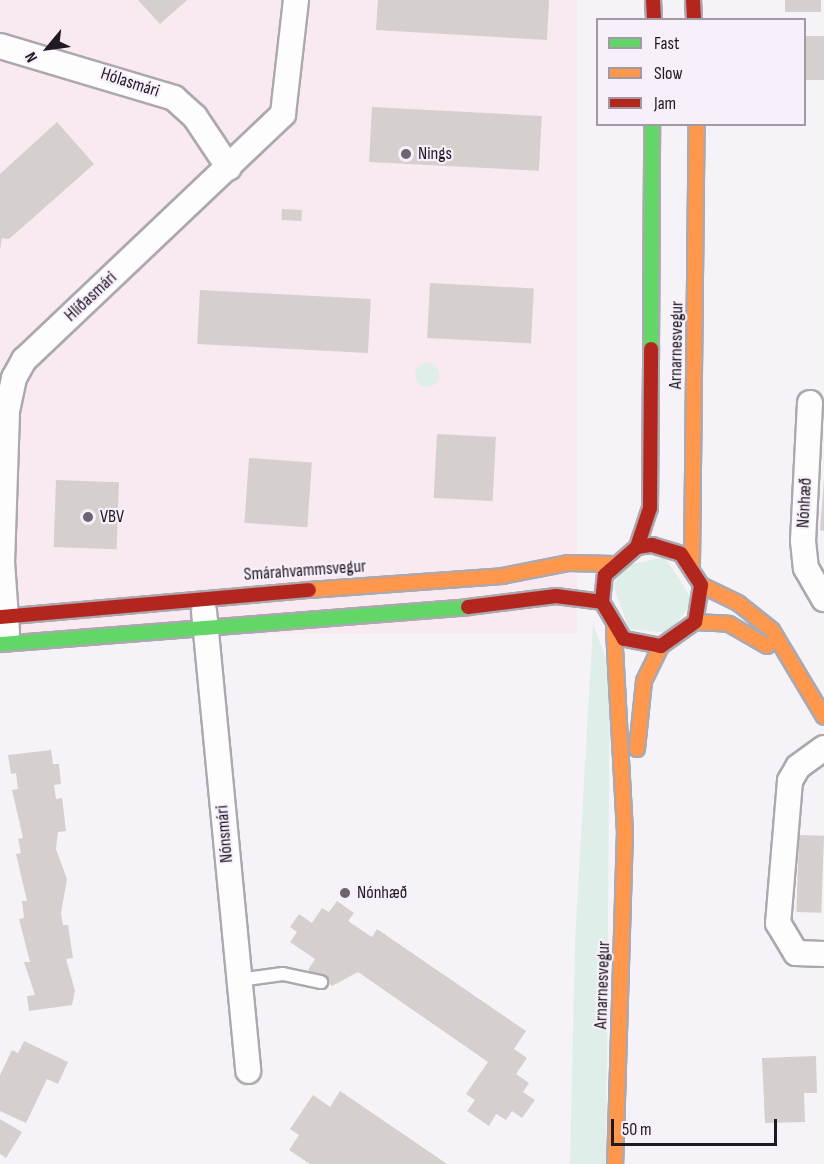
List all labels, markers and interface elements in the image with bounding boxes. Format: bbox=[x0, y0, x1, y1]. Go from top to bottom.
north arrow bbox=[18, 18, 78, 78]
legend bbox=[596, 18, 806, 126]
text: Fast bbox=[654, 33, 679, 54]
text: N bbox=[21, 49, 42, 65]
street label: Hólasmári bbox=[98, 63, 162, 103]
text: Slow bbox=[654, 63, 683, 84]
text: Jam bbox=[654, 93, 676, 114]
place label: Nings bbox=[418, 143, 452, 165]
marker: Nings bbox=[399, 147, 413, 161]
street label: Hlíðasmári bbox=[60, 267, 122, 327]
street label: Arnarnesvegur bbox=[665, 301, 689, 389]
street label: Nónhæð bbox=[793, 477, 817, 529]
place label: VBV bbox=[100, 506, 124, 528]
marker: VBV bbox=[81, 510, 95, 524]
street label: Smárahvammsvegur bbox=[243, 556, 367, 586]
street label: Nónsmári bbox=[212, 804, 238, 864]
place label: Nónhæð bbox=[357, 882, 407, 904]
marker: Nónhæð bbox=[338, 886, 352, 900]
street label: Arnarnesvegur bbox=[591, 941, 615, 1029]
scale bar bbox=[614, 1107, 780, 1145]
text: 50 m bbox=[622, 1119, 652, 1140]

